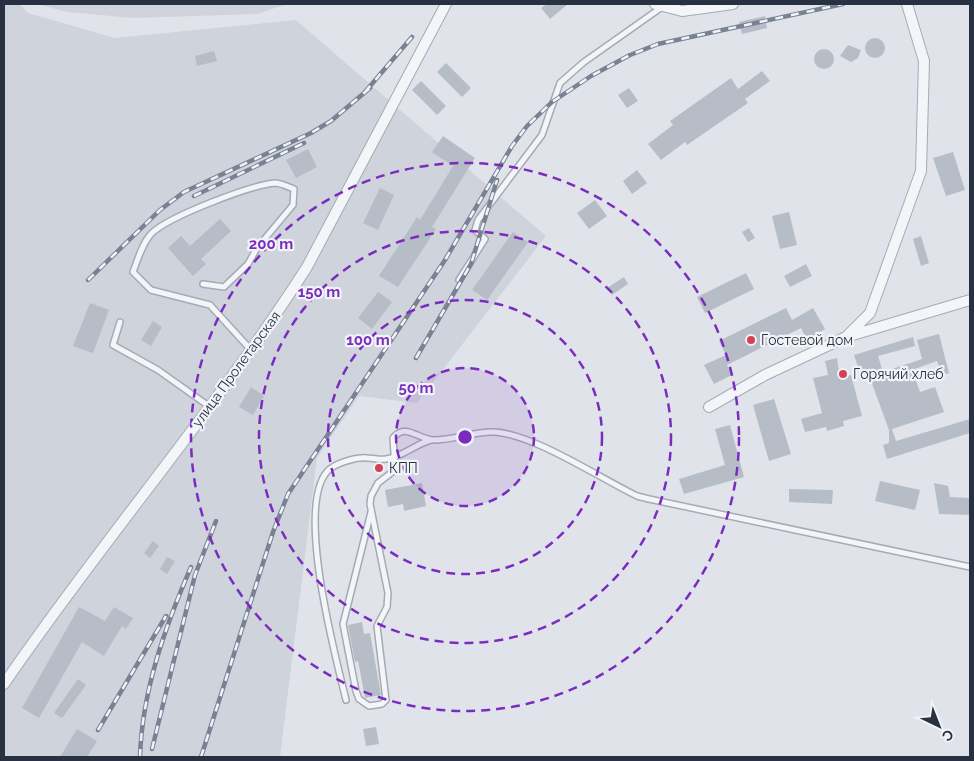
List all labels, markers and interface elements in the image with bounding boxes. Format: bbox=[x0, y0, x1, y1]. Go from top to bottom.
text: 200 m bbox=[249, 235, 293, 253]
text: 150 m bbox=[298, 283, 340, 301]
street label: улица Пролетарская bbox=[189, 308, 283, 430]
text: 100 m bbox=[346, 331, 390, 349]
place label: Гостевой дом bbox=[761, 332, 853, 348]
marker: Гостевой дом bbox=[745, 334, 757, 346]
place label: Горячий хлеб bbox=[853, 366, 944, 382]
marker: Горячий хлеб bbox=[837, 368, 849, 380]
text: 50 m bbox=[398, 379, 434, 397]
centre of rings bbox=[456, 428, 474, 446]
place label: КПП bbox=[389, 460, 418, 476]
marker: КПП bbox=[373, 462, 385, 474]
north arrow bbox=[914, 701, 964, 751]
text: С bbox=[939, 726, 957, 745]

